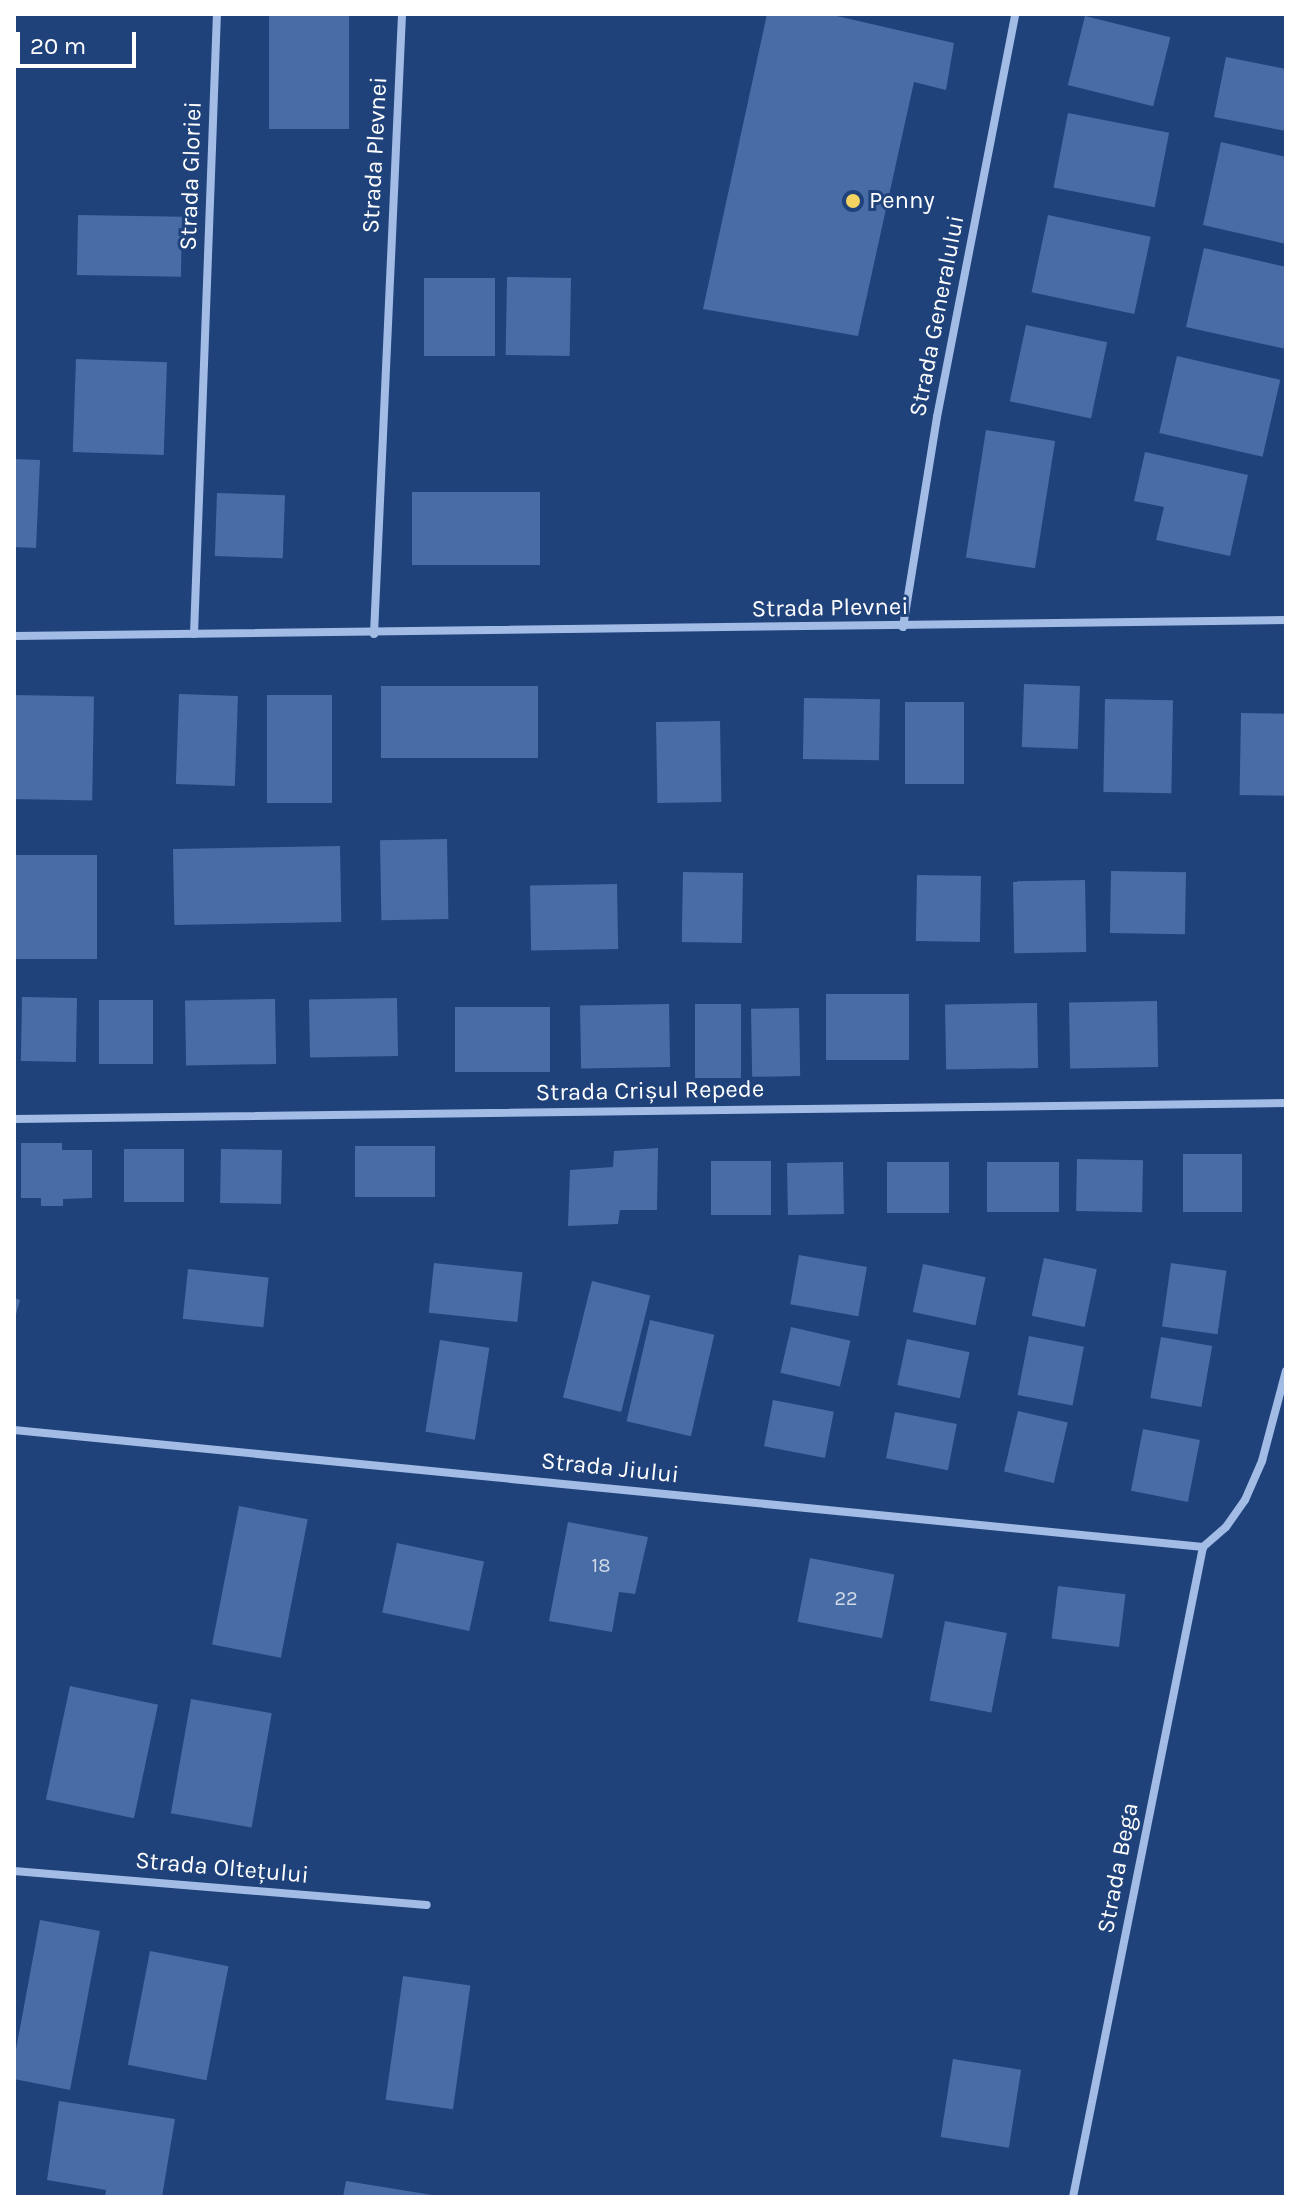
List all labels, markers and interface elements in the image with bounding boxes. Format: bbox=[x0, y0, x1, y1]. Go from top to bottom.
scale bar bbox=[20, 16, 140, 66]
text: 20 m bbox=[30, 32, 86, 60]
street label: Strada Plevnei bbox=[357, 76, 393, 234]
street label: Strada Gloriei bbox=[174, 101, 208, 251]
place label: Penny bbox=[869, 187, 935, 215]
marker: Penny bbox=[844, 192, 862, 210]
street label: Strada Generalului bbox=[903, 213, 971, 419]
street label: Strada Plevnei bbox=[751, 592, 909, 624]
street label: Strada Crișul Repede bbox=[535, 1075, 765, 1107]
street label: Strada Jiului bbox=[540, 1446, 680, 1490]
house number: 18 bbox=[592, 1553, 610, 1577]
house number: 22 bbox=[834, 1586, 858, 1610]
street label: Strada Bega bbox=[1091, 1800, 1145, 1936]
street label: Strada Oltețului bbox=[134, 1846, 310, 1890]

